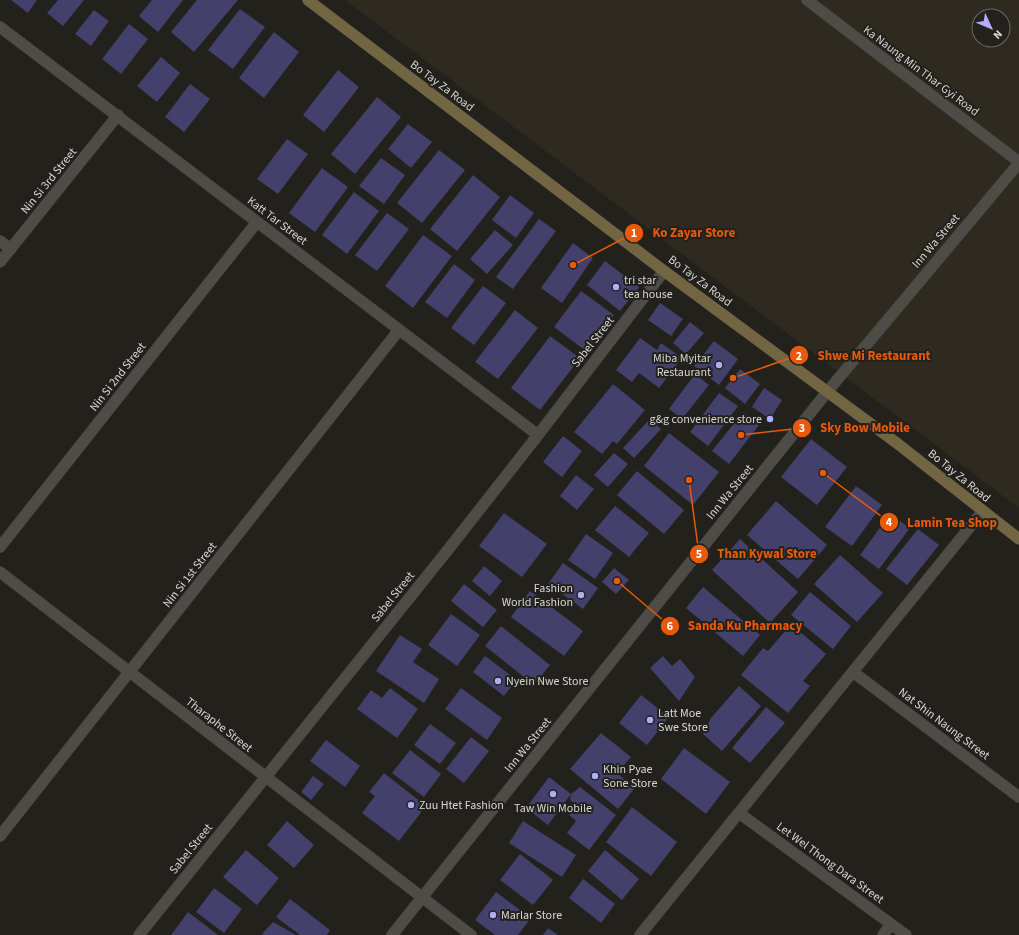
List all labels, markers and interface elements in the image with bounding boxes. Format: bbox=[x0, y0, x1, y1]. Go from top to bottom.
north arrow bbox=[971, 8, 1011, 48]
street label: Ka Naung Min Thar Gyi Road bbox=[860, 22, 982, 120]
text: N bbox=[990, 27, 1006, 42]
street label: Bo Tay Za Road bbox=[407, 56, 477, 116]
street label: Nin Si 3rd Street bbox=[17, 144, 81, 218]
street label: Katt Tar Street bbox=[243, 193, 311, 249]
street label: Inn Wa Street bbox=[908, 210, 964, 272]
callout: Ko Zayar Store bbox=[624, 220, 743, 245]
text: Ko Zayar Store bbox=[652, 224, 736, 242]
text: 1 bbox=[631, 225, 637, 242]
street label: Bo Tay Za Road bbox=[665, 251, 735, 311]
place label: tri star tea house bbox=[624, 272, 673, 303]
marker: tri star tea house bbox=[611, 282, 621, 292]
street label: Sabel Street bbox=[568, 313, 618, 371]
street label: Nin Si 2nd Street bbox=[86, 339, 150, 415]
callout: Shwe Mi Restaurant bbox=[789, 343, 938, 368]
text: Shwe Mi Restaurant bbox=[817, 347, 931, 365]
text: 2 bbox=[796, 348, 802, 365]
place label: Miba Myitar Restaurant bbox=[653, 350, 712, 381]
marker: Miba Myitar Restaurant bbox=[714, 360, 724, 370]
place label: g&g convenience store bbox=[650, 411, 762, 428]
marker: g&g convenience store bbox=[765, 414, 775, 424]
callout: Sky Bow Mobile bbox=[792, 415, 918, 440]
text: Sky Bow Mobile bbox=[820, 419, 910, 437]
text: 3 bbox=[799, 420, 805, 437]
street label: Bo Tay Za Road bbox=[924, 445, 994, 507]
street label: Inn Wa Street bbox=[702, 461, 758, 523]
callout: Lamin Tea Shop bbox=[879, 510, 1005, 535]
text: 4 bbox=[886, 514, 893, 531]
text: Lamin Tea Shop bbox=[907, 514, 997, 532]
street label: Nin Si 1st Street bbox=[159, 539, 221, 611]
callout: Than Kywal Store bbox=[689, 541, 825, 566]
text: Than Kywal Store bbox=[717, 545, 817, 563]
text: 5 bbox=[696, 546, 702, 563]
street label: Sabel Street bbox=[367, 568, 419, 626]
place label: Fashion World Fashion bbox=[502, 580, 573, 611]
marker: Fashion World Fashion bbox=[576, 590, 586, 600]
callout: Sanda Ku Pharmacy bbox=[660, 613, 810, 638]
text: Sanda Ku Pharmacy bbox=[688, 617, 802, 635]
text: 6 bbox=[667, 618, 673, 635]
place label: Nyein Nwe Store bbox=[506, 673, 588, 690]
marker: Nyein Nwe Store bbox=[493, 676, 503, 686]
street label: Nat Shin Naung Street bbox=[895, 684, 993, 764]
street label: Tharaphe Street bbox=[182, 694, 256, 756]
place label: Latt Moe Swe Store bbox=[658, 705, 708, 736]
street label: Inn Wa Street bbox=[500, 714, 556, 776]
marker: Latt Moe Swe Store bbox=[645, 715, 655, 725]
place label: Khin Pyae Sone Store bbox=[603, 761, 657, 792]
marker: Khin Pyae Sone Store bbox=[590, 771, 600, 781]
marker: Taw Win Mobile bbox=[548, 789, 558, 799]
place label: Zuu Htet Fashion bbox=[419, 797, 504, 814]
marker: Zuu Htet Fashion bbox=[406, 800, 416, 810]
place label: Taw Win Mobile bbox=[514, 800, 592, 817]
street label: Let Wel Thong Dara Street bbox=[773, 818, 887, 908]
street label: Sabel Street bbox=[165, 820, 217, 878]
place label: Marlar Store bbox=[501, 907, 562, 924]
marker: Marlar Store bbox=[488, 910, 498, 920]

